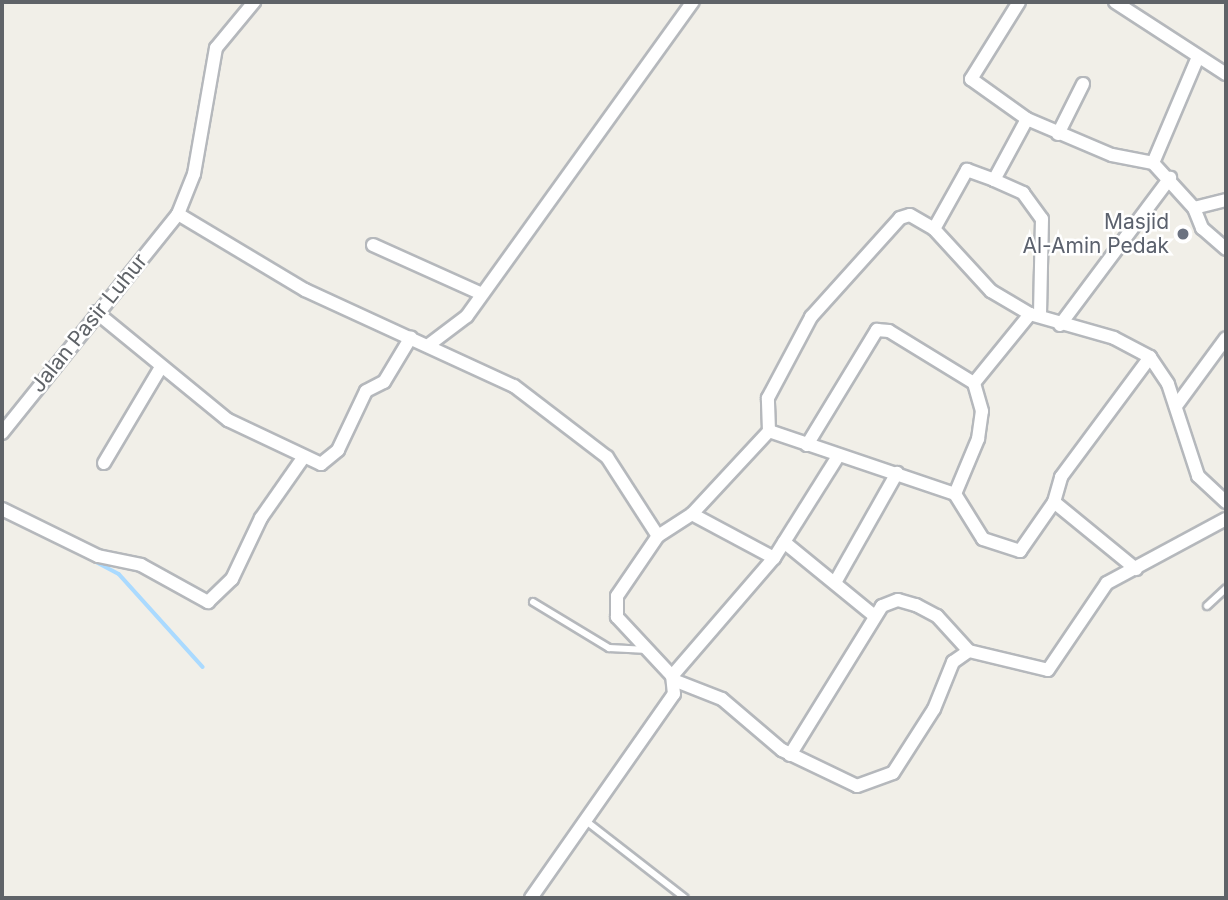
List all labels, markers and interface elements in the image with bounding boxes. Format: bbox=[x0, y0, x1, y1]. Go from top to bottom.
place label: Masjid Al-Amin Pedak bbox=[1022, 209, 1169, 259]
marker: Masjid Al-Amin Pedak bbox=[1175, 226, 1191, 242]
street label: Jalan Pasir Luhur bbox=[25, 249, 153, 397]

